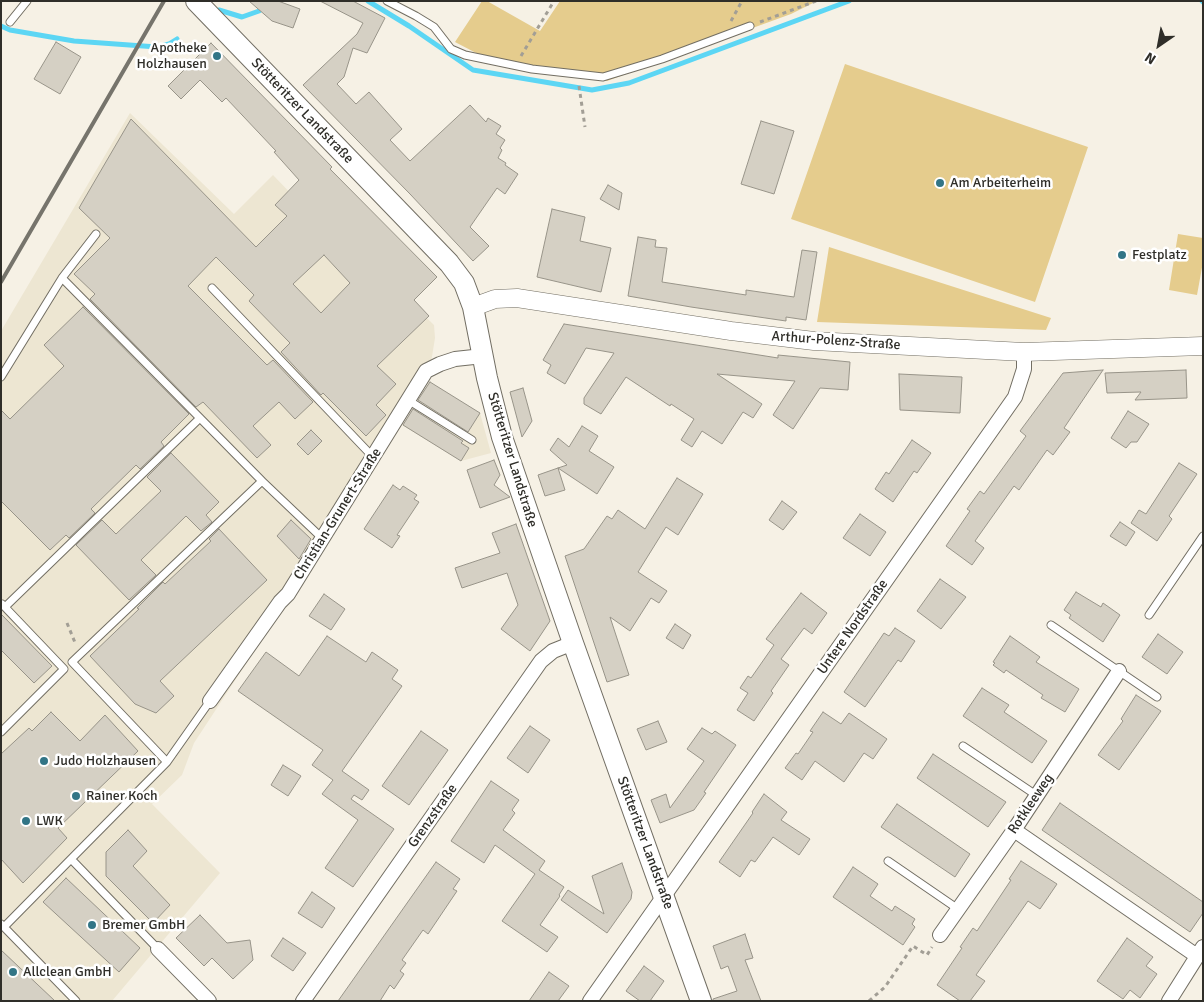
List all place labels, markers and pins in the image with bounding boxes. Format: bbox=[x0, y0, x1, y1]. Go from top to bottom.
place label: Apotheke Holzhausen bbox=[137, 40, 207, 72]
marker: Apotheke Holzhausen bbox=[211, 50, 223, 62]
place label: Am Arbeiterheim bbox=[950, 175, 1051, 191]
marker: Am Arbeiterheim bbox=[934, 177, 946, 189]
place label: Festplatz bbox=[1132, 247, 1187, 263]
marker: Festplatz bbox=[1116, 249, 1128, 261]
place label: Judo Holzhausen bbox=[54, 753, 156, 769]
marker: Judo Holzhausen bbox=[38, 755, 50, 767]
place label: Rainer Koch bbox=[86, 788, 158, 804]
marker: Rainer Koch bbox=[70, 790, 82, 802]
place label: LWK bbox=[36, 813, 63, 829]
marker: LWK bbox=[20, 815, 32, 827]
place label: Bremer GmbH bbox=[102, 917, 186, 933]
marker: Bremer GmbH bbox=[86, 919, 98, 931]
place label: Allclean GmbH bbox=[23, 964, 112, 980]
marker: Allclean GmbH bbox=[7, 966, 19, 978]

